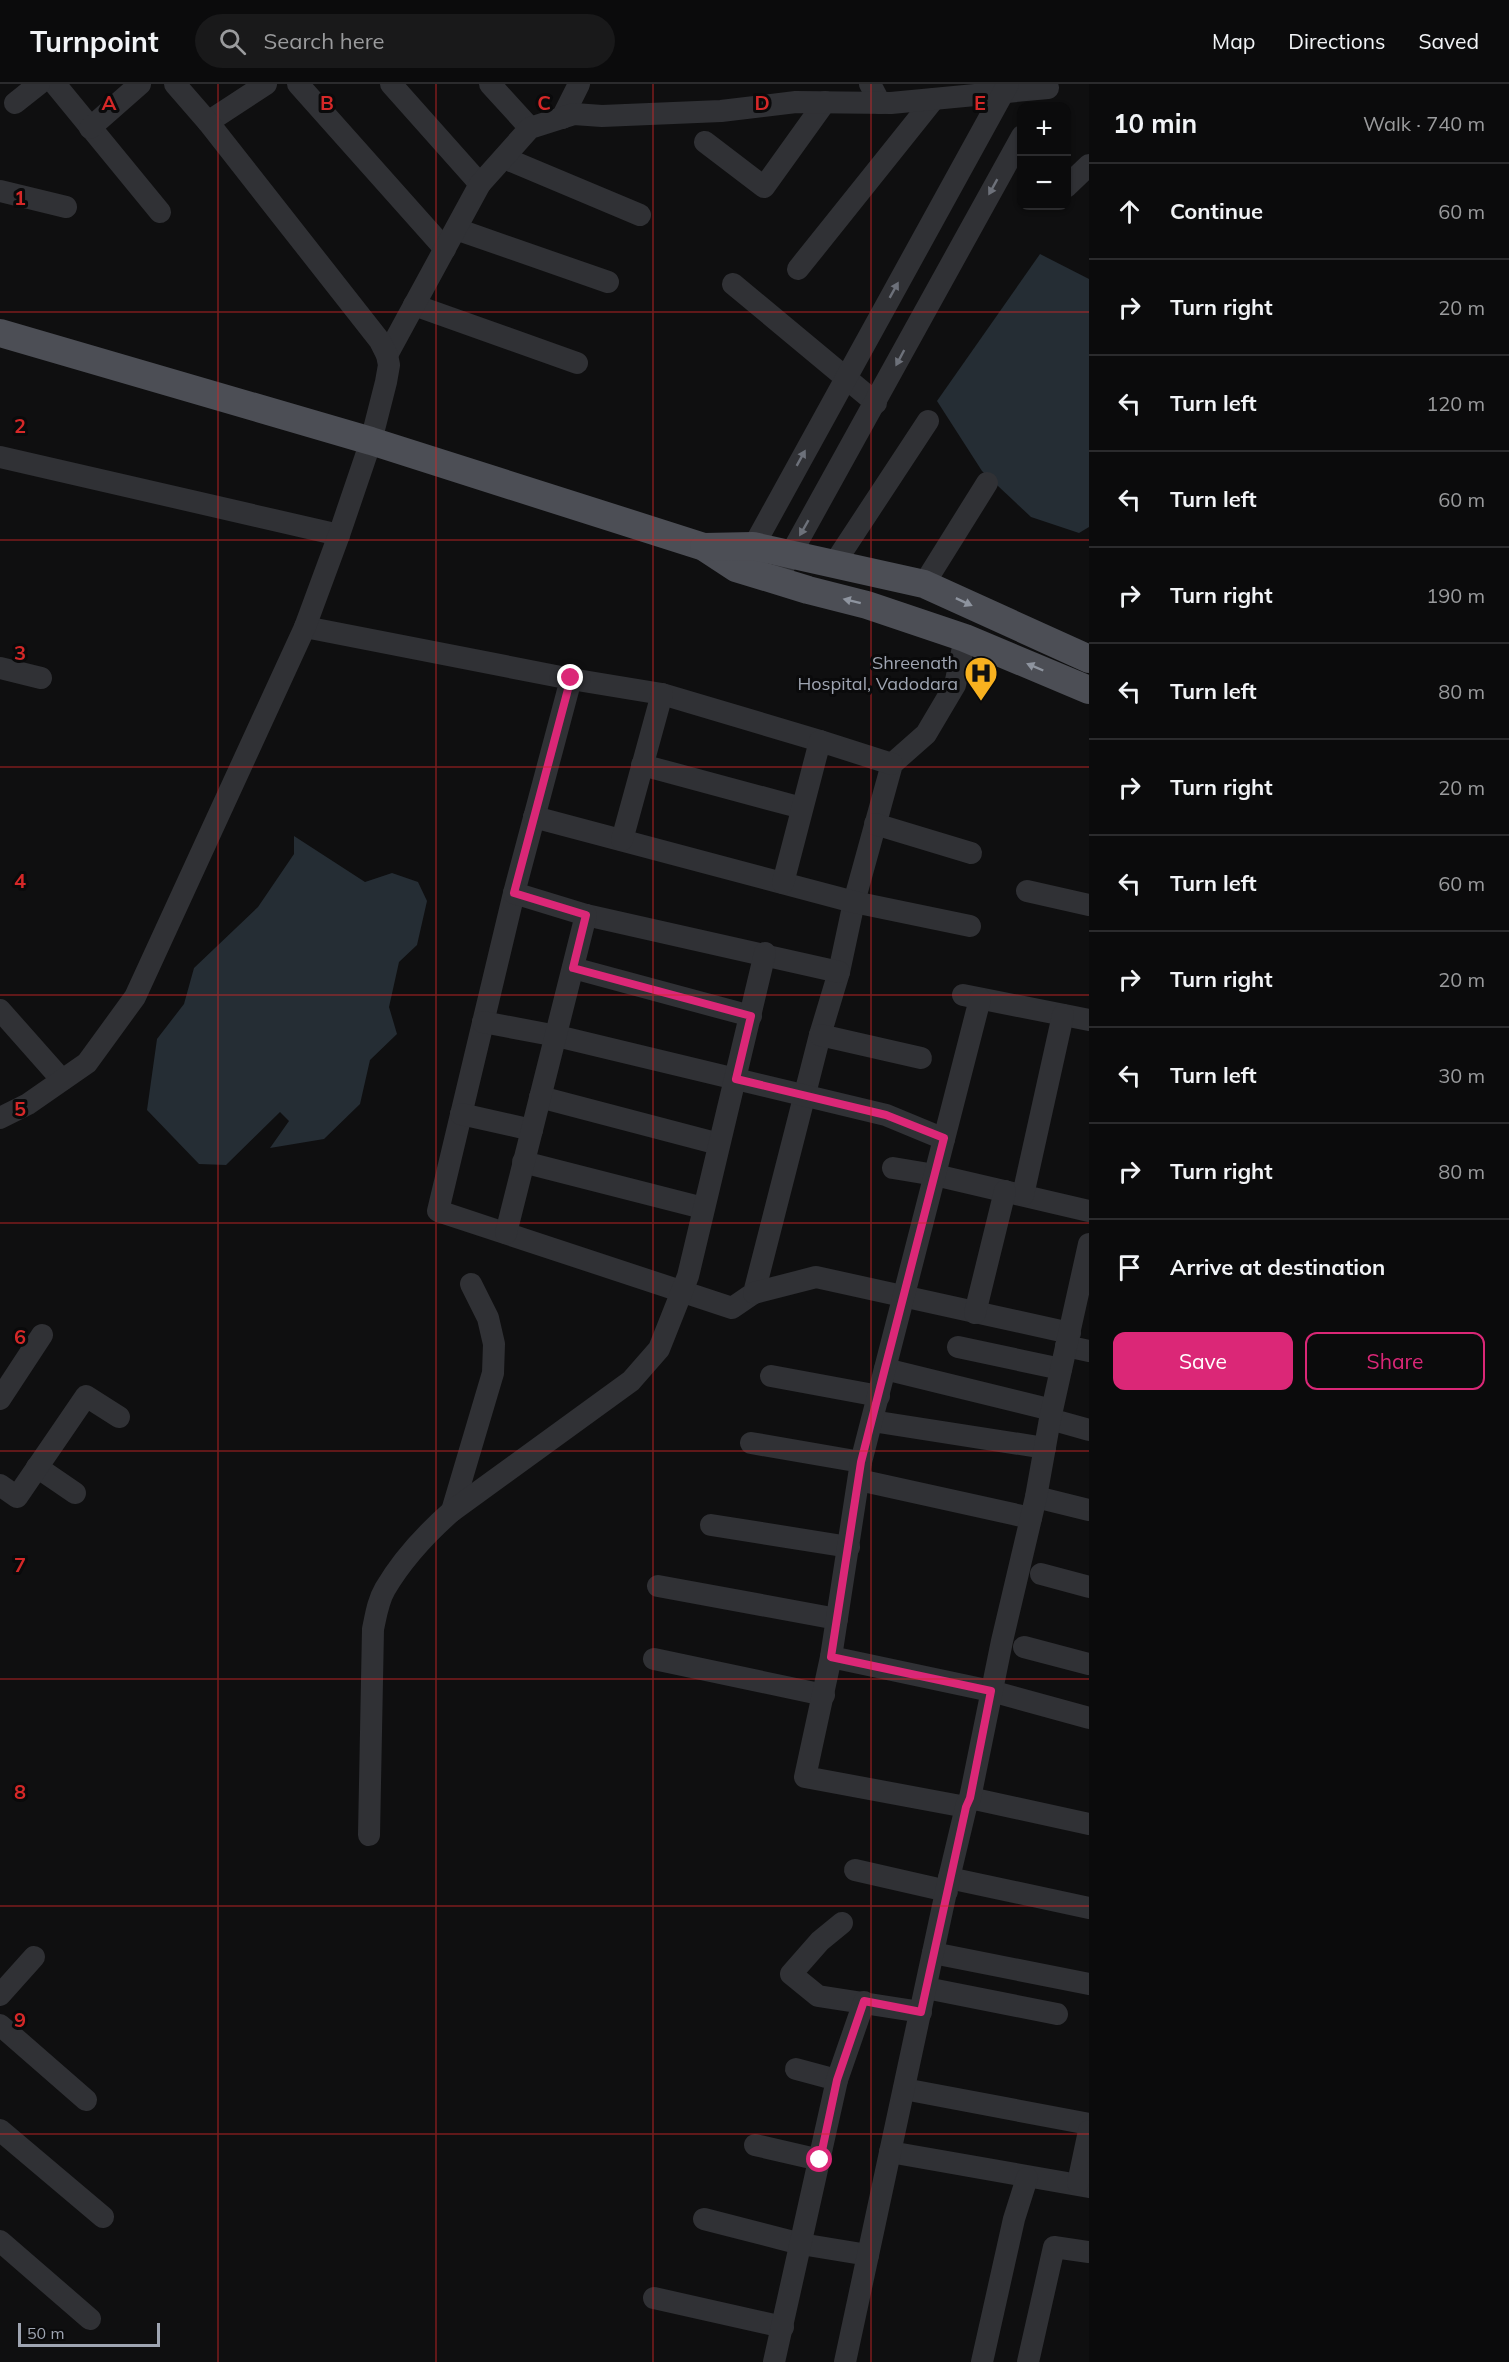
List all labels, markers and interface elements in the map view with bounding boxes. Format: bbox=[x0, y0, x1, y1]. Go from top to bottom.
search box bbox=[195, 14, 615, 68]
text: Turnpoint bbox=[30, 24, 159, 59]
icon: search bbox=[216, 25, 249, 58]
text: Search here bbox=[264, 27, 384, 55]
text: Map bbox=[1212, 28, 1255, 54]
text: Directions bbox=[1288, 28, 1385, 54]
text: Saved bbox=[1418, 28, 1479, 54]
text: A bbox=[102, 90, 117, 115]
text: B bbox=[320, 90, 334, 115]
text: C bbox=[537, 90, 551, 115]
text: D bbox=[754, 90, 770, 115]
text: E bbox=[974, 90, 986, 115]
map controls bbox=[1017, 102, 1071, 210]
button: + bbox=[1017, 102, 1071, 156]
text: 10 min bbox=[1113, 107, 1197, 140]
text: Walk · 740 m bbox=[1363, 111, 1485, 136]
button: − bbox=[1017, 156, 1071, 210]
one-way arrow bbox=[988, 179, 998, 196]
text: 1 bbox=[14, 185, 26, 210]
icon: ahead bbox=[1113, 195, 1146, 228]
text: Continue bbox=[1170, 197, 1263, 225]
text: 60 m bbox=[1438, 199, 1485, 224]
one-way arrow bbox=[889, 281, 899, 298]
icon: right bbox=[1113, 291, 1146, 324]
text: Turn right bbox=[1170, 293, 1273, 321]
text: 20 m bbox=[1438, 295, 1485, 320]
one-way arrow bbox=[895, 350, 905, 367]
icon: left bbox=[1113, 387, 1146, 420]
text: Turn left bbox=[1170, 389, 1257, 417]
text: 120 m bbox=[1426, 391, 1485, 416]
text: 2 bbox=[14, 413, 26, 438]
one-way arrow bbox=[796, 450, 807, 466]
icon: left bbox=[1113, 483, 1146, 516]
text: Turn left bbox=[1170, 485, 1257, 513]
text: 60 m bbox=[1438, 487, 1485, 512]
one-way arrow bbox=[799, 520, 809, 537]
icon: right bbox=[1113, 579, 1146, 612]
text: Turn right bbox=[1170, 581, 1273, 609]
text: 190 m bbox=[1426, 583, 1485, 608]
one-way arrow bbox=[843, 596, 861, 606]
one-way arrow bbox=[956, 598, 973, 607]
text: 3 bbox=[14, 640, 26, 665]
place label: Shreenath Hospital, Vadodara bbox=[797, 651, 958, 695]
hospital icon: Shreenath Hospital, Vadodara bbox=[963, 655, 999, 702]
one-way arrow bbox=[1026, 662, 1044, 671]
route end bbox=[557, 664, 583, 690]
icon: left bbox=[1113, 675, 1146, 708]
text: Turn left bbox=[1170, 677, 1257, 705]
text: 80 m bbox=[1438, 679, 1485, 704]
icon: right bbox=[1113, 771, 1146, 804]
text: Turn right bbox=[1170, 773, 1273, 801]
text: 20 m bbox=[1438, 775, 1485, 800]
icon: left bbox=[1113, 867, 1146, 900]
text: 4 bbox=[14, 868, 26, 893]
text: Turn left bbox=[1170, 869, 1257, 897]
text: 60 m bbox=[1438, 871, 1485, 896]
icon: right bbox=[1113, 963, 1146, 996]
text: Turn right bbox=[1170, 965, 1273, 993]
text: 20 m bbox=[1438, 967, 1485, 992]
icon: left bbox=[1113, 1059, 1146, 1092]
text: Turn left bbox=[1170, 1061, 1257, 1089]
text: 30 m bbox=[1438, 1063, 1485, 1088]
text: 5 bbox=[14, 1096, 26, 1121]
icon: right bbox=[1113, 1155, 1146, 1188]
text: Turn right bbox=[1170, 1157, 1273, 1185]
text: 80 m bbox=[1438, 1159, 1485, 1184]
icon: arrive bbox=[1113, 1251, 1146, 1284]
text: Arrive at destination bbox=[1170, 1253, 1385, 1281]
text: 6 bbox=[14, 1324, 26, 1349]
button: Save bbox=[1113, 1332, 1293, 1390]
button: Share bbox=[1305, 1332, 1485, 1390]
text: 7 bbox=[14, 1552, 26, 1577]
text: 8 bbox=[14, 1779, 26, 1804]
text: 9 bbox=[14, 2007, 26, 2032]
route start bbox=[806, 2146, 832, 2172]
scale bar bbox=[18, 2320, 160, 2348]
text: 50 m bbox=[27, 2323, 64, 2343]

